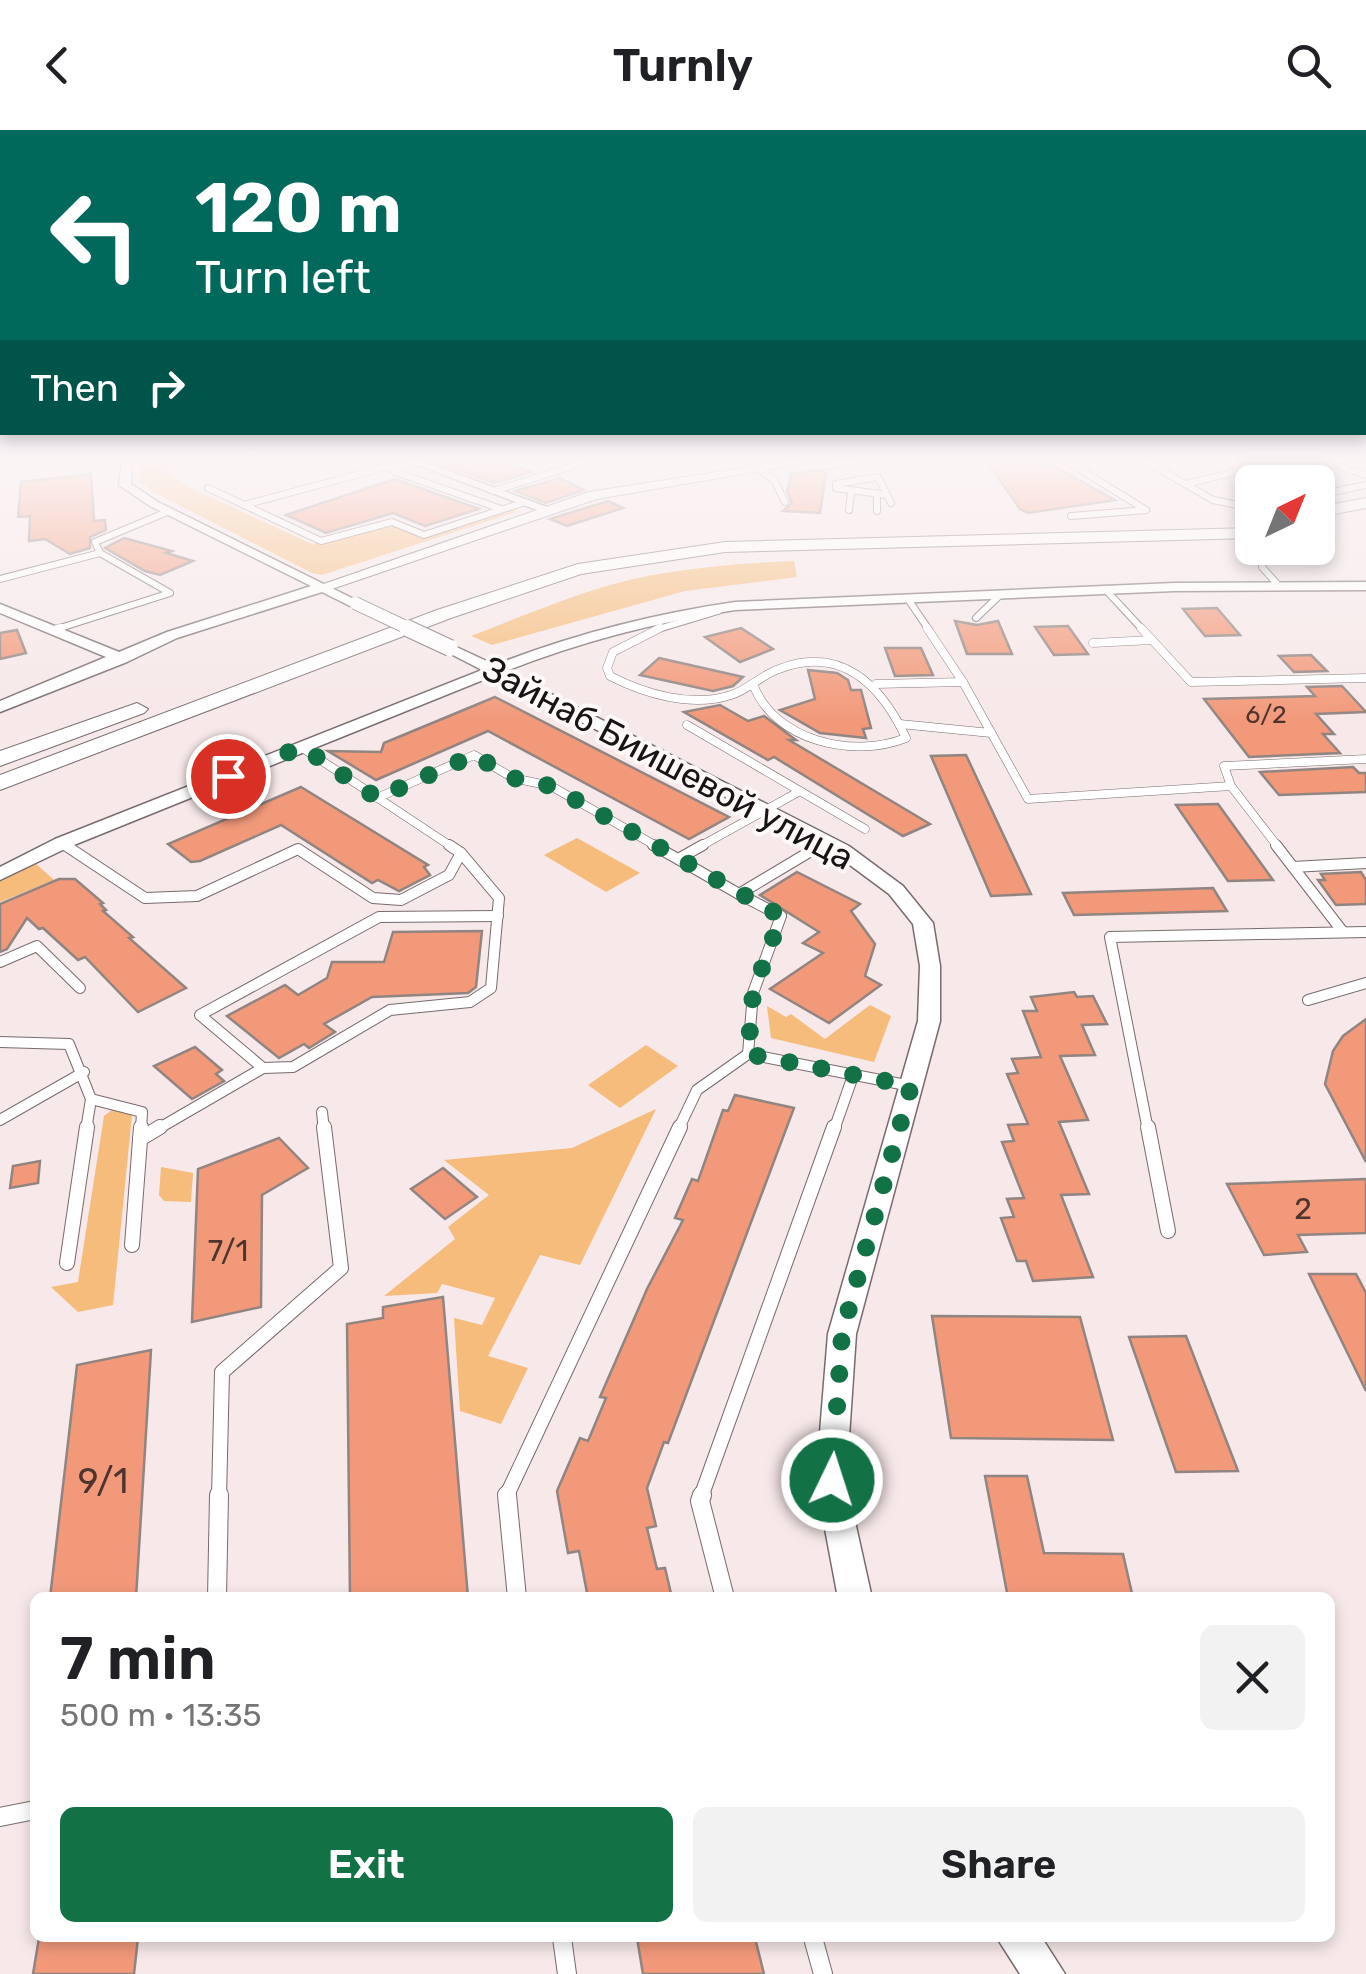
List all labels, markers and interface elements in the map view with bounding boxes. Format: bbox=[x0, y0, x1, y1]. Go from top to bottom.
icon: back bbox=[30, 38, 85, 93]
icon: search bbox=[1281, 38, 1336, 93]
text: Turnly bbox=[613, 39, 753, 92]
text: 120 m bbox=[195, 167, 402, 250]
icon: left bbox=[30, 170, 160, 300]
text: Turn left bbox=[195, 251, 371, 304]
icon: right bbox=[139, 360, 194, 415]
text: Then bbox=[30, 365, 119, 411]
north arrow bbox=[1235, 465, 1335, 565]
map controls bbox=[1235, 465, 1335, 565]
street label: Зайнаб Биишевой улица bbox=[475, 647, 861, 879]
house number: 6/2 bbox=[1245, 700, 1287, 729]
pin bbox=[186, 734, 271, 819]
icon: arrive bbox=[201, 749, 256, 804]
house number: 2 bbox=[1294, 1191, 1312, 1227]
house number: 7/1 bbox=[208, 1233, 248, 1269]
position arrow bbox=[780, 1428, 884, 1532]
house number: 9/1 bbox=[78, 1460, 128, 1502]
text: 7 min bbox=[60, 1623, 216, 1694]
button: close bbox=[1200, 1625, 1305, 1730]
text: 500 m · 13:35 bbox=[60, 1696, 262, 1734]
button: Exit bbox=[60, 1807, 673, 1922]
button: Share bbox=[693, 1807, 1305, 1922]

